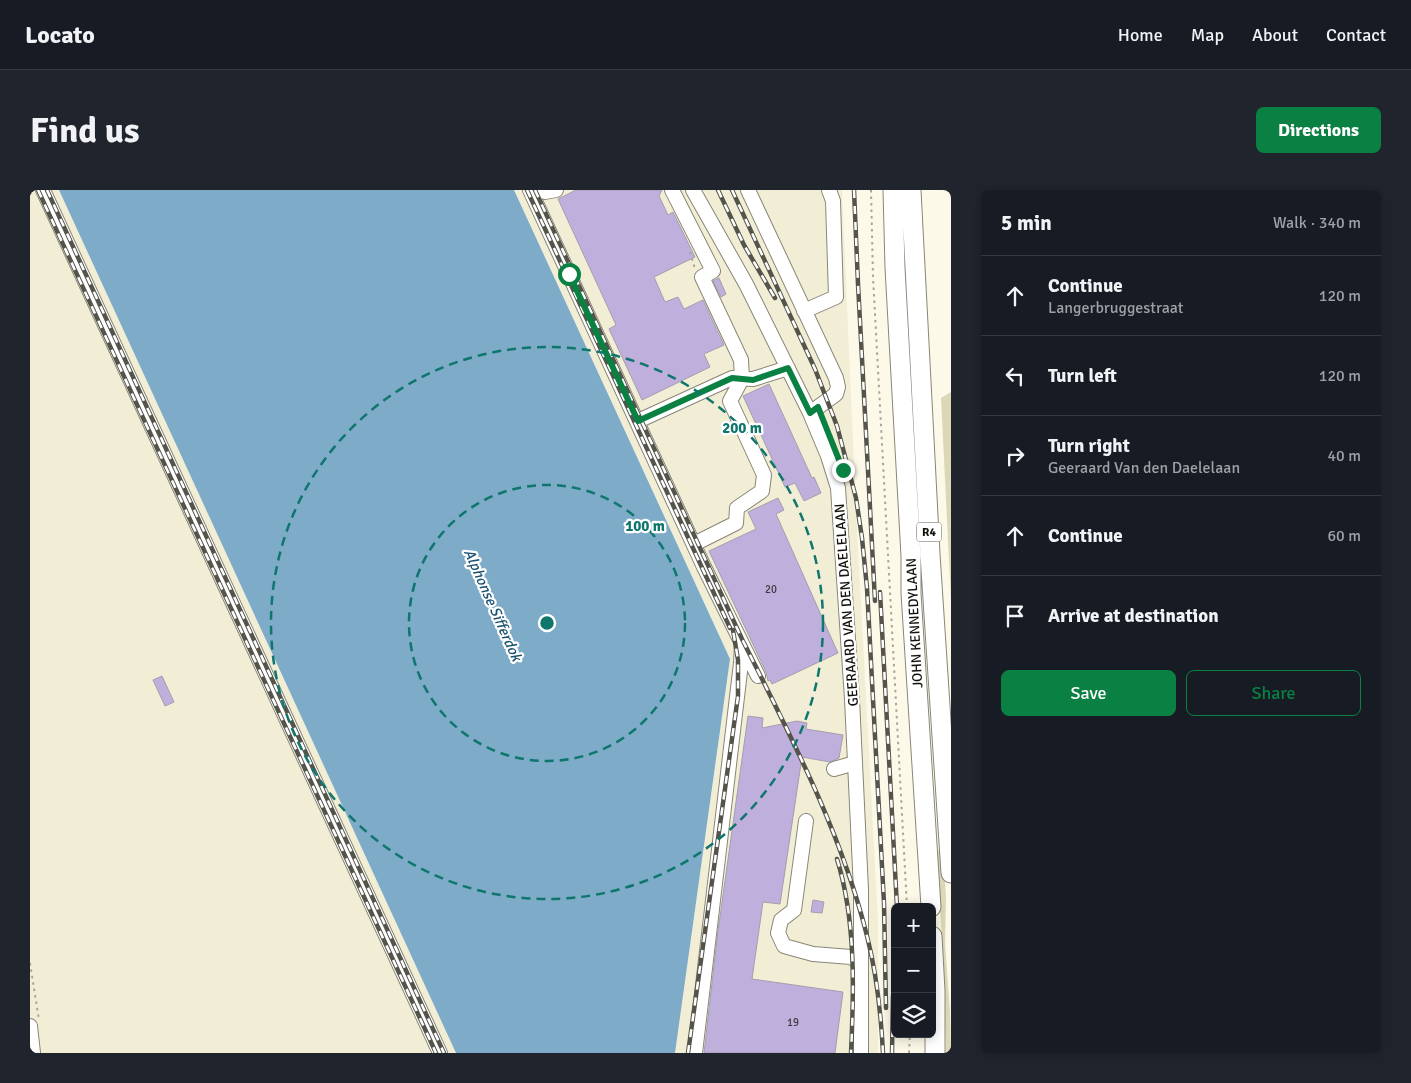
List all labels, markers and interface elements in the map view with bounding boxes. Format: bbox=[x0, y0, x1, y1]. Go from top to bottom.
text: Locato bbox=[25, 20, 95, 50]
text: Home bbox=[1118, 24, 1163, 46]
text: Map bbox=[1191, 24, 1224, 46]
text: About bbox=[1252, 24, 1298, 46]
text: Contact bbox=[1326, 24, 1386, 46]
button: Directions bbox=[1256, 107, 1381, 153]
text: Find us bbox=[30, 109, 140, 152]
text: 5 min bbox=[1001, 210, 1052, 236]
text: Walk · 340 m bbox=[1273, 213, 1361, 233]
route start bbox=[558, 263, 581, 286]
text: Continue bbox=[1048, 274, 1123, 298]
icon: ahead bbox=[1001, 282, 1029, 310]
text: 120 m bbox=[1319, 286, 1361, 306]
text: Langerbruggestraat bbox=[1048, 298, 1183, 318]
icon: left bbox=[1001, 362, 1029, 390]
text: Turn left bbox=[1048, 364, 1117, 388]
text: 120 m bbox=[1319, 366, 1361, 386]
text: 200 m bbox=[722, 419, 762, 437]
text: Turn right bbox=[1048, 434, 1130, 458]
icon: right bbox=[1001, 442, 1029, 470]
text: 40 m bbox=[1327, 446, 1361, 466]
text: Geeraard Van den Daelelaan bbox=[1048, 458, 1240, 478]
route end bbox=[832, 459, 855, 482]
street label: GEERAARD VAN DEN DAELELAAN bbox=[831, 503, 862, 707]
text: 100 m bbox=[625, 517, 665, 535]
road number: R4 bbox=[916, 522, 942, 542]
icon: ahead bbox=[1001, 522, 1029, 550]
text: Continue bbox=[1048, 524, 1123, 548]
text: 60 m bbox=[1327, 526, 1361, 546]
water label: Alphonse Sifferdok bbox=[460, 546, 526, 665]
street label: JOHN KENNEDYLAAN bbox=[903, 557, 926, 689]
house number: 20 bbox=[765, 583, 777, 596]
icon: arrive bbox=[1001, 602, 1029, 630]
text: Arrive at destination bbox=[1048, 604, 1219, 628]
centre of rings bbox=[538, 614, 556, 632]
button: Save bbox=[1001, 670, 1176, 716]
button: Share bbox=[1186, 670, 1361, 716]
map controls bbox=[891, 903, 936, 1038]
button: + bbox=[891, 903, 936, 948]
button: − bbox=[891, 948, 936, 993]
button: layers bbox=[891, 993, 936, 1038]
house number: 19 bbox=[787, 1016, 799, 1029]

